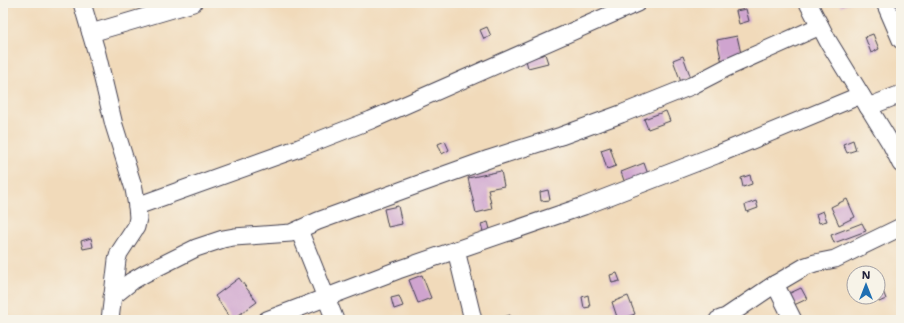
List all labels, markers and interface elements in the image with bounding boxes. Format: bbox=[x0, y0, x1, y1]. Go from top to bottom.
north arrow bbox=[846, 265, 886, 305]
text: N bbox=[862, 268, 871, 283]

